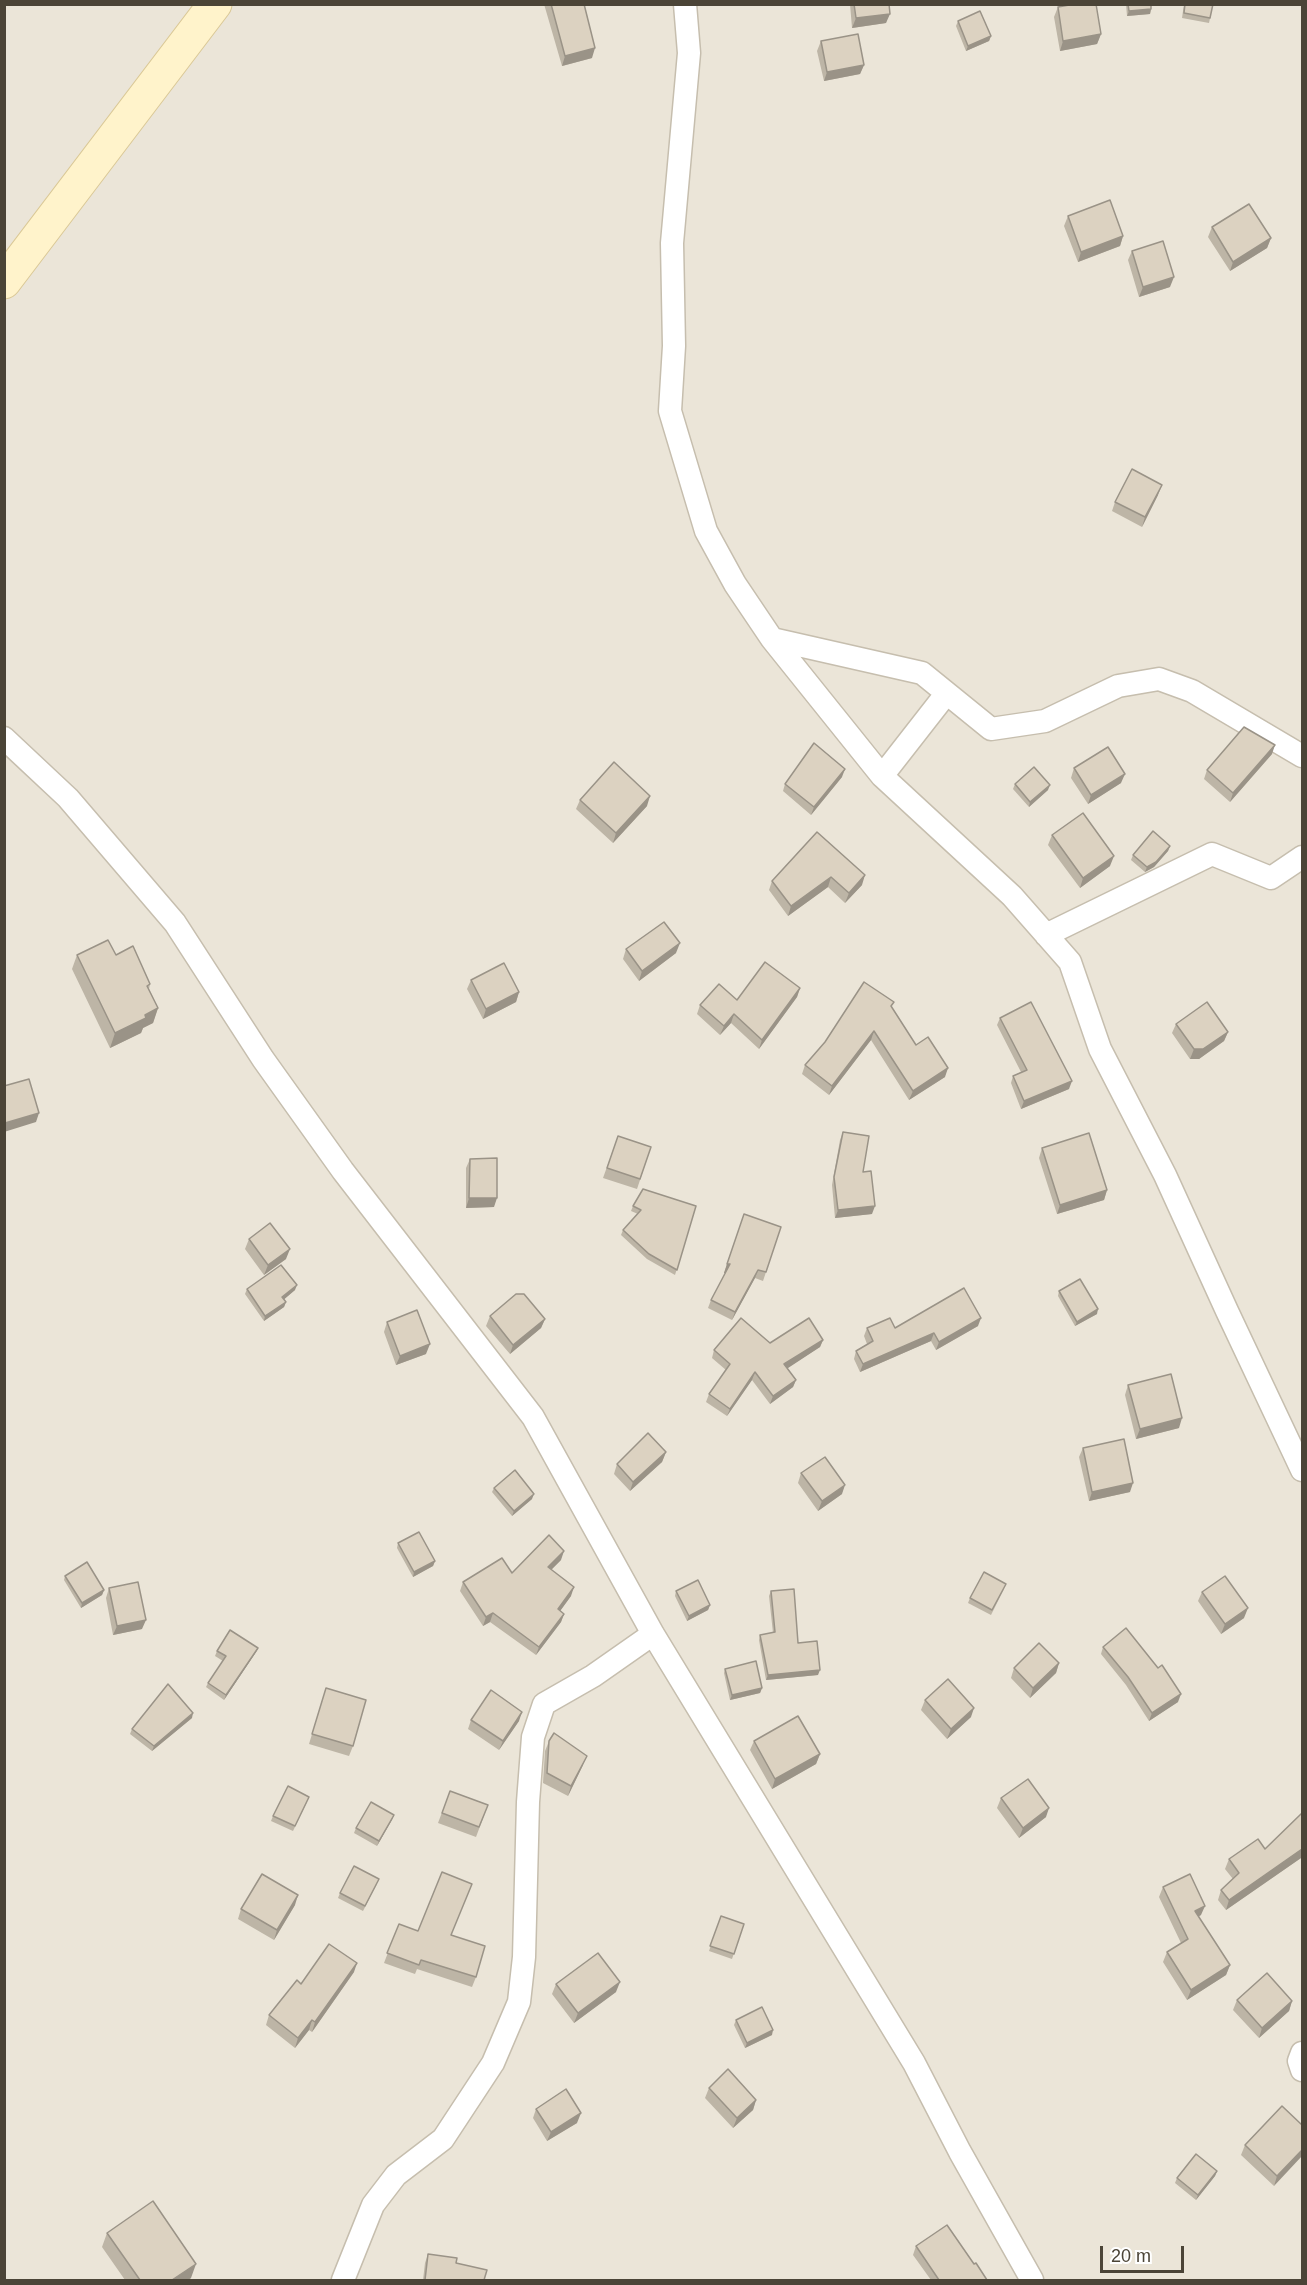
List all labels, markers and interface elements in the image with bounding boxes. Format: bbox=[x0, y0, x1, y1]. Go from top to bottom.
scale bar bbox=[1103, 2234, 1187, 2272]
text: 20 m bbox=[1111, 2246, 1151, 2266]

